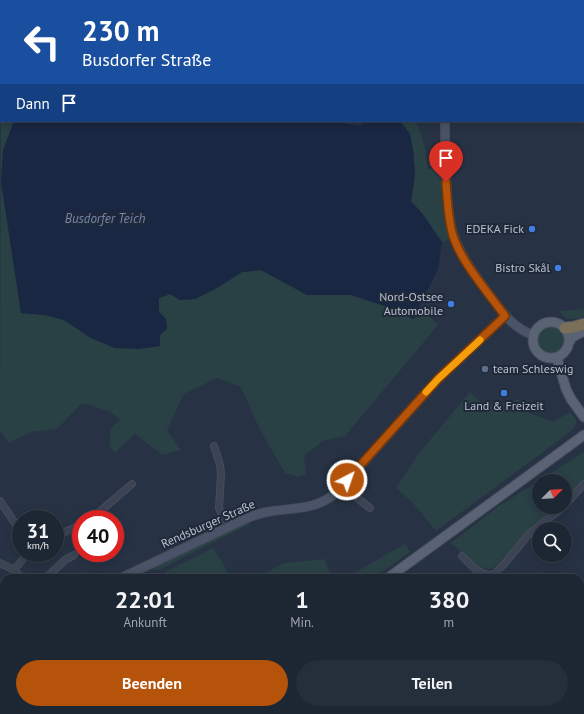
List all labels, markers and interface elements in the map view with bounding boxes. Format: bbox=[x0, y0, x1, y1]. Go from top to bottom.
text: 230 m bbox=[82, 12, 159, 49]
icon: left bbox=[16, 16, 68, 68]
text: Busdorfer Straße bbox=[82, 48, 211, 71]
icon: arrive bbox=[58, 92, 80, 114]
text: Dann bbox=[16, 94, 50, 113]
pin bbox=[429, 141, 463, 182]
icon: arrive bbox=[435, 147, 457, 169]
water label: Busdorfer Teich bbox=[65, 210, 145, 227]
place label: EDEKA Fick bbox=[466, 221, 524, 236]
marker: EDEKA Fick bbox=[527, 224, 537, 234]
place label: Bistro Skål bbox=[495, 260, 550, 275]
marker: Bistro Skål bbox=[553, 263, 563, 273]
place label: Nord-Ostsee Automobile bbox=[379, 289, 443, 318]
marker: Nord-Ostsee Automobile bbox=[446, 299, 456, 309]
place label: team Schleswig bbox=[493, 361, 573, 376]
marker: team Schleswig bbox=[480, 364, 490, 374]
marker: Land & Freizeit bbox=[499, 388, 509, 398]
place label: Land & Freizeit bbox=[464, 398, 544, 413]
position arrow bbox=[326, 459, 368, 501]
north arrow bbox=[532, 474, 572, 514]
map controls bbox=[532, 474, 572, 562]
street label: Rendsburger Straße bbox=[158, 496, 257, 551]
speed limit sign: 40 bbox=[72, 510, 124, 562]
text: 31 bbox=[27, 518, 49, 544]
button: search bbox=[532, 522, 572, 562]
text: km/h bbox=[27, 539, 49, 552]
text: 22:01 bbox=[115, 584, 176, 615]
text: 1 bbox=[295, 584, 309, 615]
text: 380 bbox=[428, 584, 469, 615]
text: Ankunft bbox=[123, 614, 167, 631]
text: Min. bbox=[290, 614, 314, 631]
text: m bbox=[444, 614, 454, 631]
button: Beenden bbox=[16, 660, 288, 706]
button: Teilen bbox=[296, 660, 568, 706]

